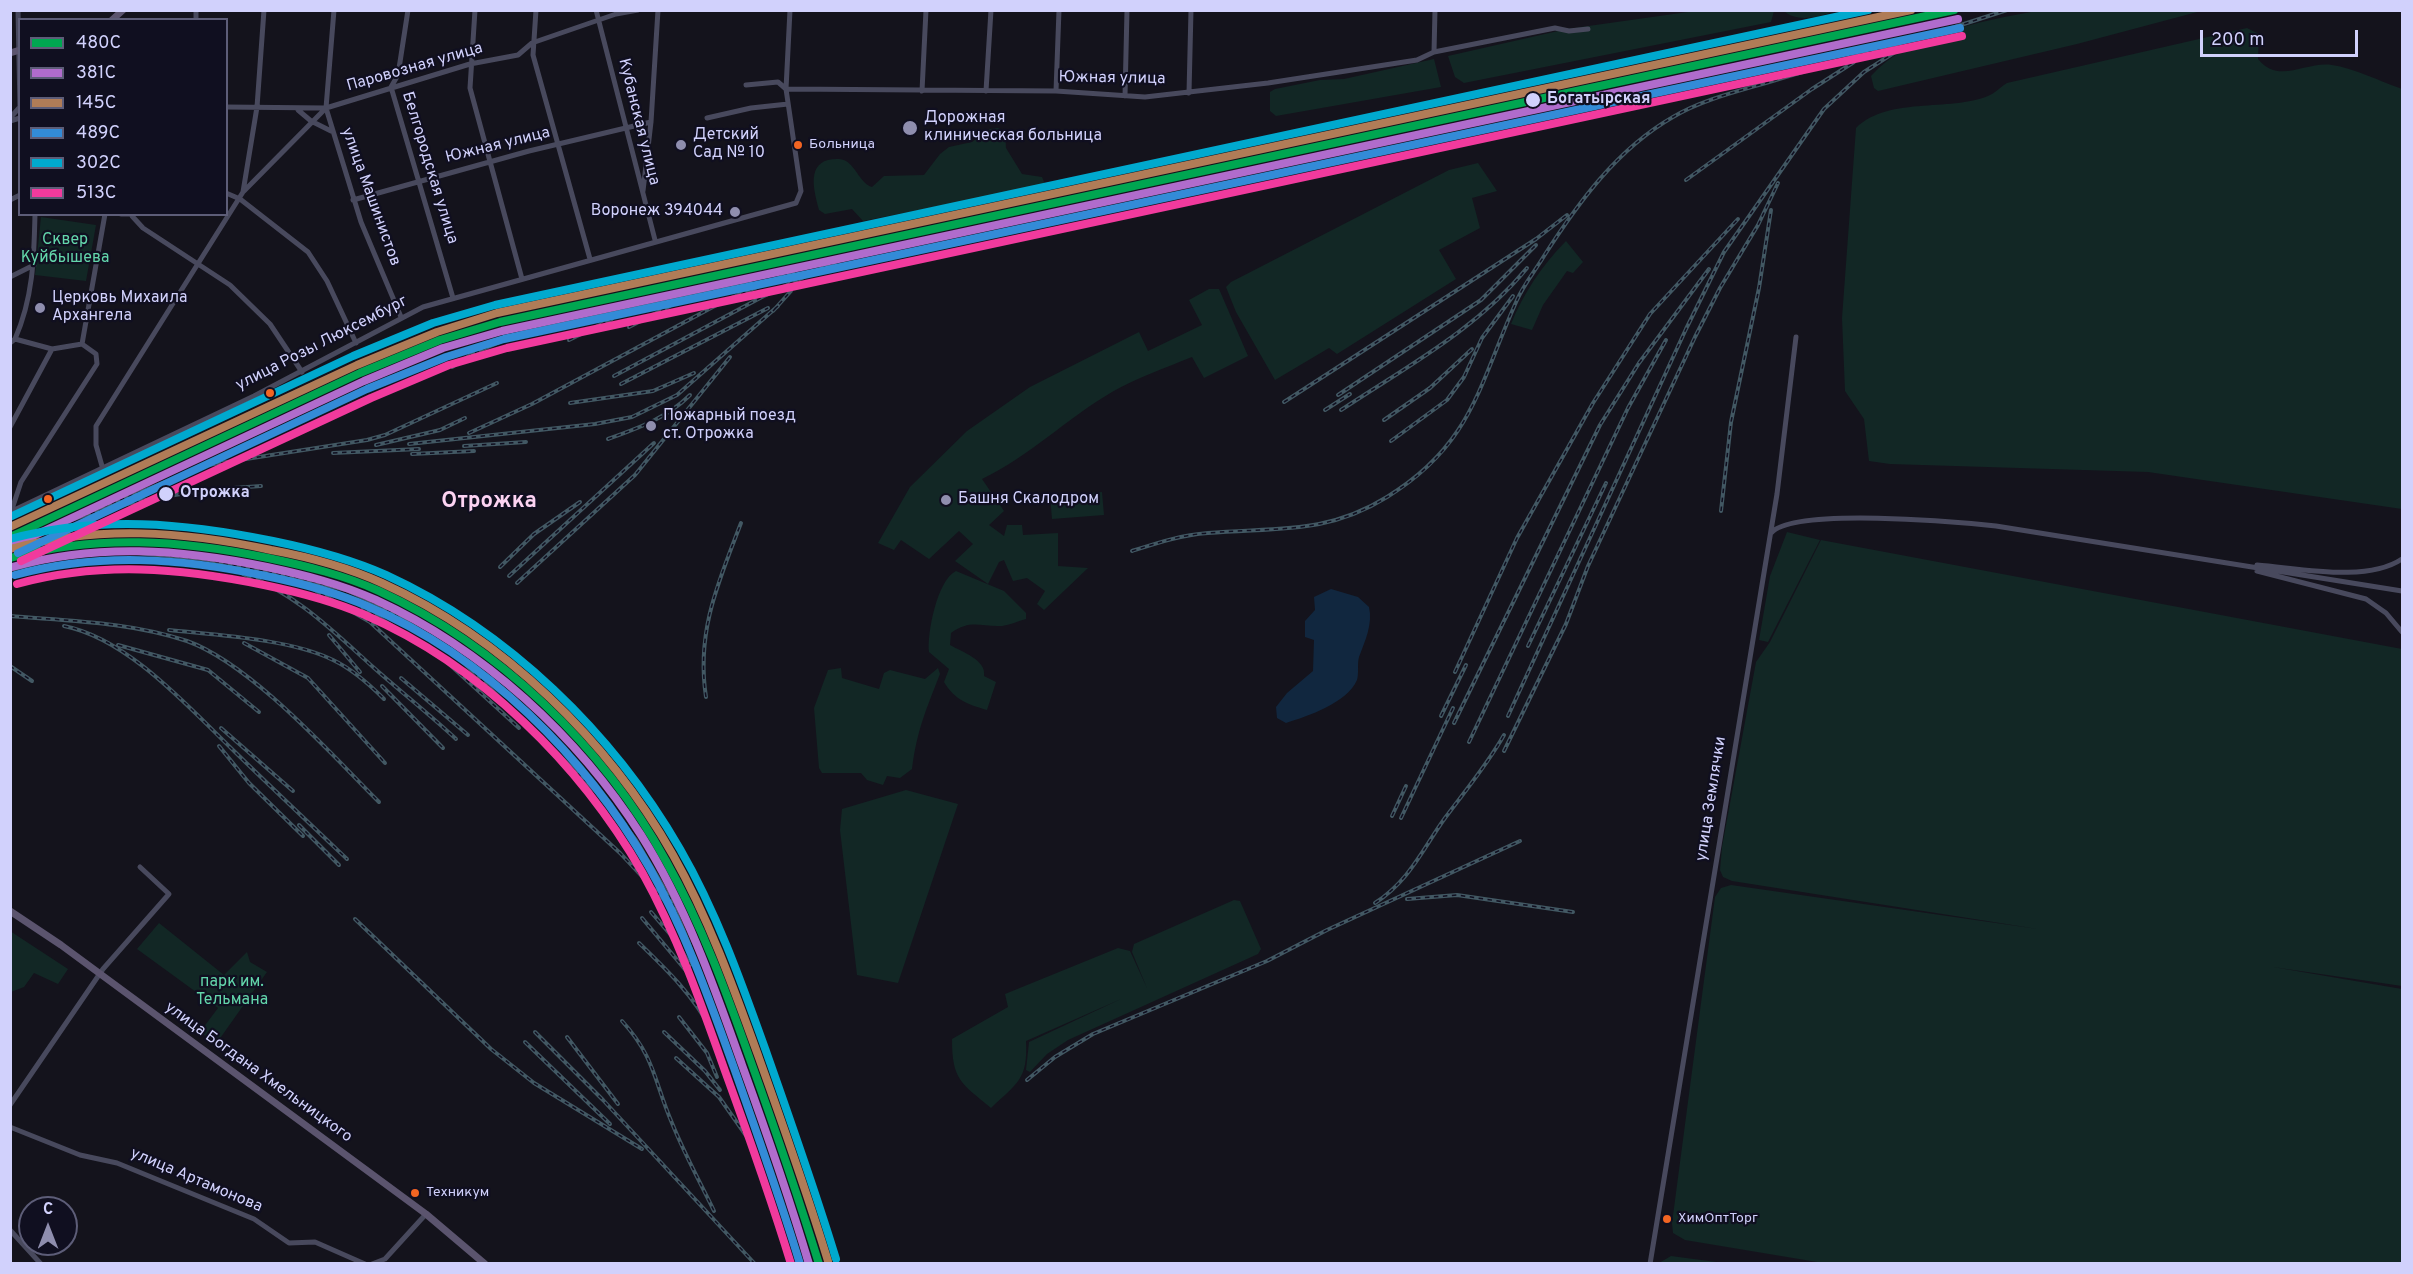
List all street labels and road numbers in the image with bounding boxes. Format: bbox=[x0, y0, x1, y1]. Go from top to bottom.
street label: Паровозная улица bbox=[345, 39, 485, 97]
street label: Кубанская улица bbox=[613, 57, 663, 187]
street label: Южная улица bbox=[1058, 68, 1166, 90]
street label: Белгородская улица bbox=[397, 90, 461, 246]
street label: Южная улица bbox=[444, 124, 552, 168]
street label: улица Машинистов bbox=[336, 125, 404, 269]
street label: улица Розы Люксембург bbox=[233, 292, 411, 396]
street label: улица Землячки bbox=[1693, 735, 1731, 863]
street label: улица Богдана Хмельницкого bbox=[160, 998, 356, 1148]
street label: улица Артамонова bbox=[127, 1145, 265, 1217]

